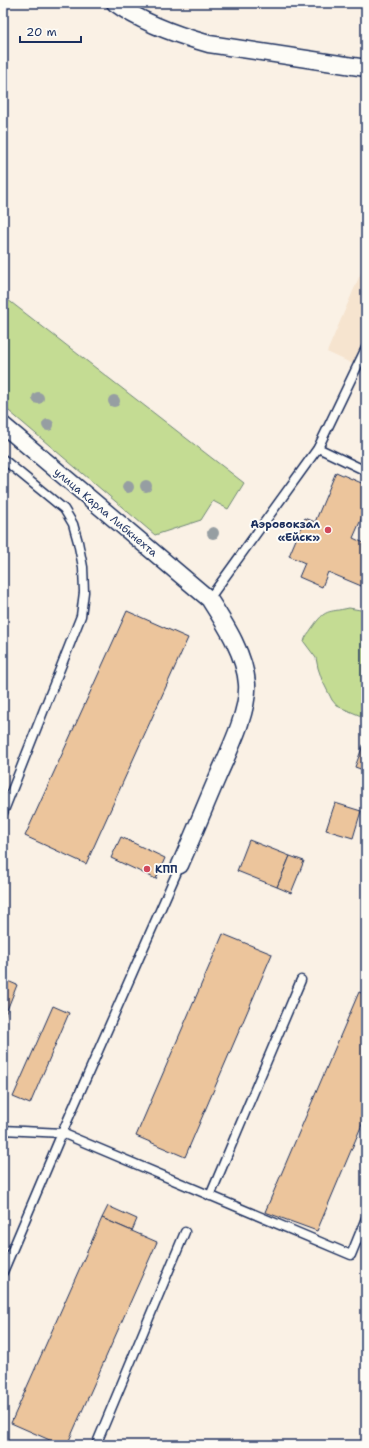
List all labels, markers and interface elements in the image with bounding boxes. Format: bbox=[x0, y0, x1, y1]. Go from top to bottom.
scale bar bbox=[20, 18, 81, 44]
text: 20 m bbox=[26, 24, 57, 40]
street label: улица Карла Либкнехта bbox=[51, 465, 161, 560]
place label: Аэровокзал «Ейск» bbox=[250, 517, 321, 545]
marker: Аэровокзал «Ейск» bbox=[323, 525, 333, 535]
place label: КПП bbox=[155, 862, 178, 877]
marker: КПП bbox=[142, 864, 152, 874]

